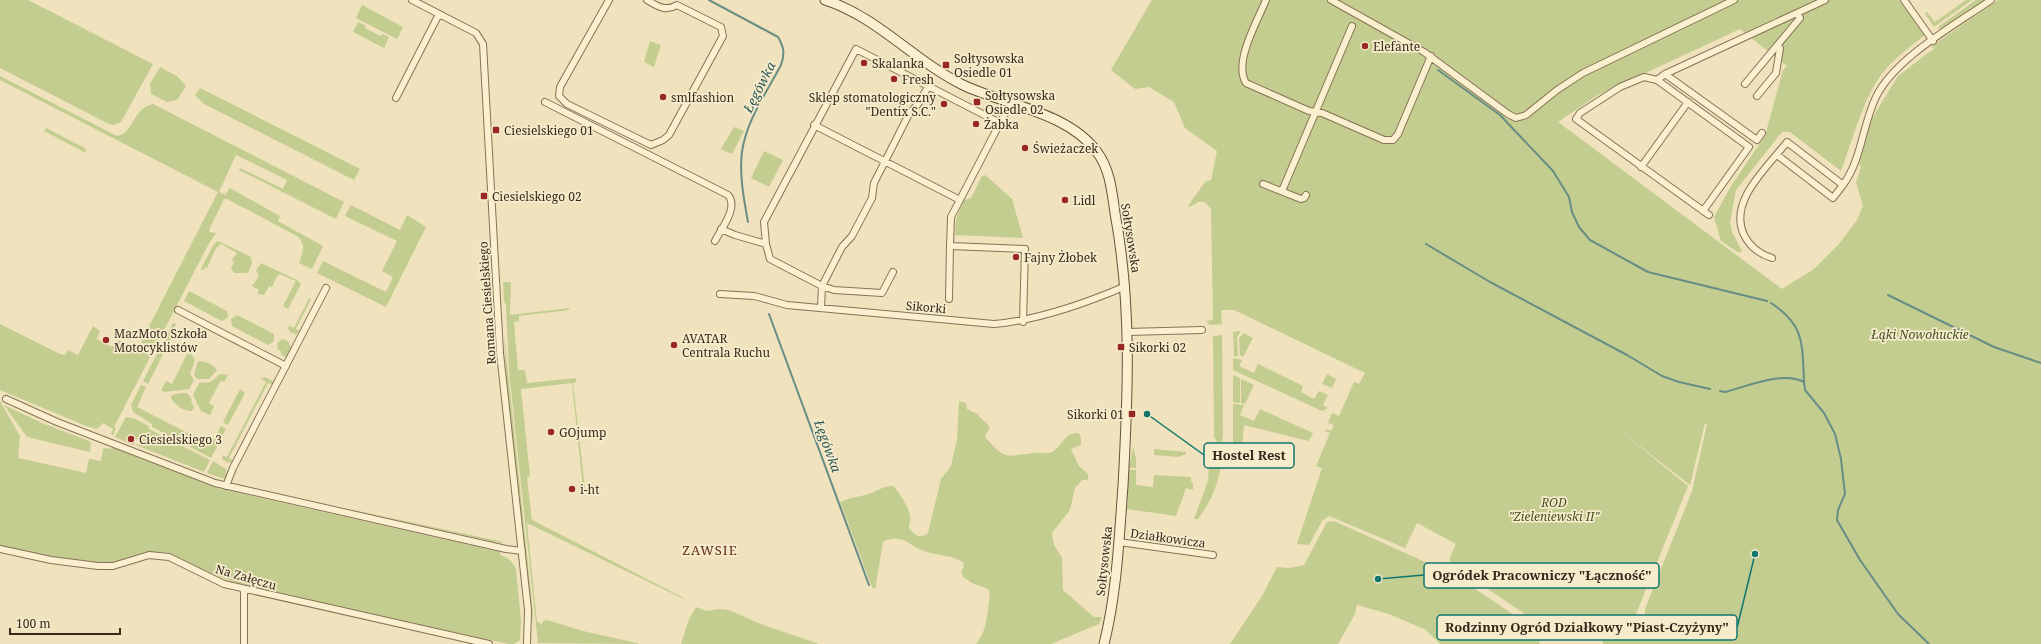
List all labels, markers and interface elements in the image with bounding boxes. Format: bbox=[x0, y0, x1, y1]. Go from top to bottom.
place label: Elefante bbox=[1373, 38, 1420, 55]
marker: Elefante bbox=[1360, 41, 1370, 51]
place label: Sołtysowska Osiedle 01 bbox=[954, 50, 1024, 81]
place label: Skalanka bbox=[872, 55, 925, 72]
water label: Łęgówka bbox=[738, 58, 780, 116]
marker: Skalanka bbox=[859, 58, 869, 68]
marker: Sołtysowska Osiedle 01 bbox=[941, 60, 951, 70]
place label: Fresh bbox=[902, 71, 935, 88]
marker: Fresh bbox=[889, 74, 899, 84]
place label: Sołtysowska Osiedle 02 bbox=[985, 87, 1055, 118]
place label: smlfashion bbox=[671, 89, 734, 106]
place label: Sklep stomatologiczny "Dentix S.C." bbox=[809, 89, 936, 120]
marker: smlfashion bbox=[658, 92, 668, 102]
marker: Sołtysowska Osiedle 02 bbox=[972, 97, 982, 107]
marker: Sklep stomatologiczny "Dentix S.C." bbox=[939, 99, 949, 109]
place label: Żabka bbox=[984, 116, 1019, 133]
marker: Żabka bbox=[971, 119, 981, 129]
place label: Ciesielskiego 01 bbox=[504, 122, 594, 139]
marker: Ciesielskiego 01 bbox=[491, 125, 501, 135]
place label: Świeżaczek bbox=[1033, 140, 1099, 157]
marker: Świeżaczek bbox=[1020, 143, 1030, 153]
place label: Ciesielskiego 02 bbox=[492, 188, 582, 205]
marker: Ciesielskiego 02 bbox=[479, 191, 489, 201]
place label: Lidl bbox=[1073, 192, 1096, 209]
marker: Lidl bbox=[1060, 195, 1070, 205]
street label: Sołtysowska bbox=[1117, 202, 1145, 274]
street label: Romana Ciesielskiego bbox=[474, 241, 500, 365]
place label: Fajny Żłobek bbox=[1024, 249, 1098, 266]
marker: Fajny Żłobek bbox=[1011, 252, 1021, 262]
street label: Sikorki bbox=[905, 297, 947, 317]
place label: MazMoto Szkoła Motocyklistów bbox=[114, 325, 208, 356]
park label: Łąki Nowohuckie bbox=[1870, 326, 1969, 343]
place label: AVATAR Centrala Ruchu bbox=[682, 330, 771, 361]
marker: MazMoto Szkoła Motocyklistów bbox=[101, 335, 111, 345]
place label: Sikorki 02 bbox=[1129, 339, 1186, 356]
marker: AVATAR Centrala Ruchu bbox=[669, 340, 679, 350]
marker: Sikorki 02 bbox=[1116, 342, 1126, 352]
place label: Sikorki 01 bbox=[1067, 406, 1124, 423]
marker: Sikorki 01 bbox=[1127, 409, 1137, 419]
water label: Łęgówka bbox=[810, 416, 846, 475]
place label: GOjump bbox=[559, 424, 606, 441]
marker: GOjump bbox=[546, 427, 556, 437]
place label: Ciesielskiego 3 bbox=[139, 431, 222, 448]
marker: Ciesielskiego 3 bbox=[126, 434, 136, 444]
callout: Hostel Rest bbox=[1204, 443, 1294, 468]
text: Hostel Rest bbox=[1212, 446, 1286, 464]
place label: i-ht bbox=[580, 481, 599, 498]
marker: i-ht bbox=[567, 484, 577, 494]
park label: ROD "Zieleniewski II" bbox=[1509, 494, 1600, 525]
street label: Działkowicza bbox=[1129, 524, 1207, 552]
street label: Sołtysowska bbox=[1092, 525, 1116, 597]
district label: ZAWSIE bbox=[682, 541, 738, 559]
street label: Na Załęczu bbox=[213, 560, 279, 594]
callout: Ogródek Pracowniczy "Łączność" bbox=[1424, 563, 1659, 588]
text: Ogródek Pracowniczy "Łączność" bbox=[1432, 566, 1652, 584]
scale bar bbox=[10, 610, 120, 636]
text: 100 m bbox=[16, 615, 51, 632]
callout: Rodzinny Ogród Działkowy "Piast-Czyżyny" bbox=[1437, 615, 1737, 640]
text: Rodzinny Ogród Działkowy "Piast-Czyżyny" bbox=[1445, 618, 1729, 636]

